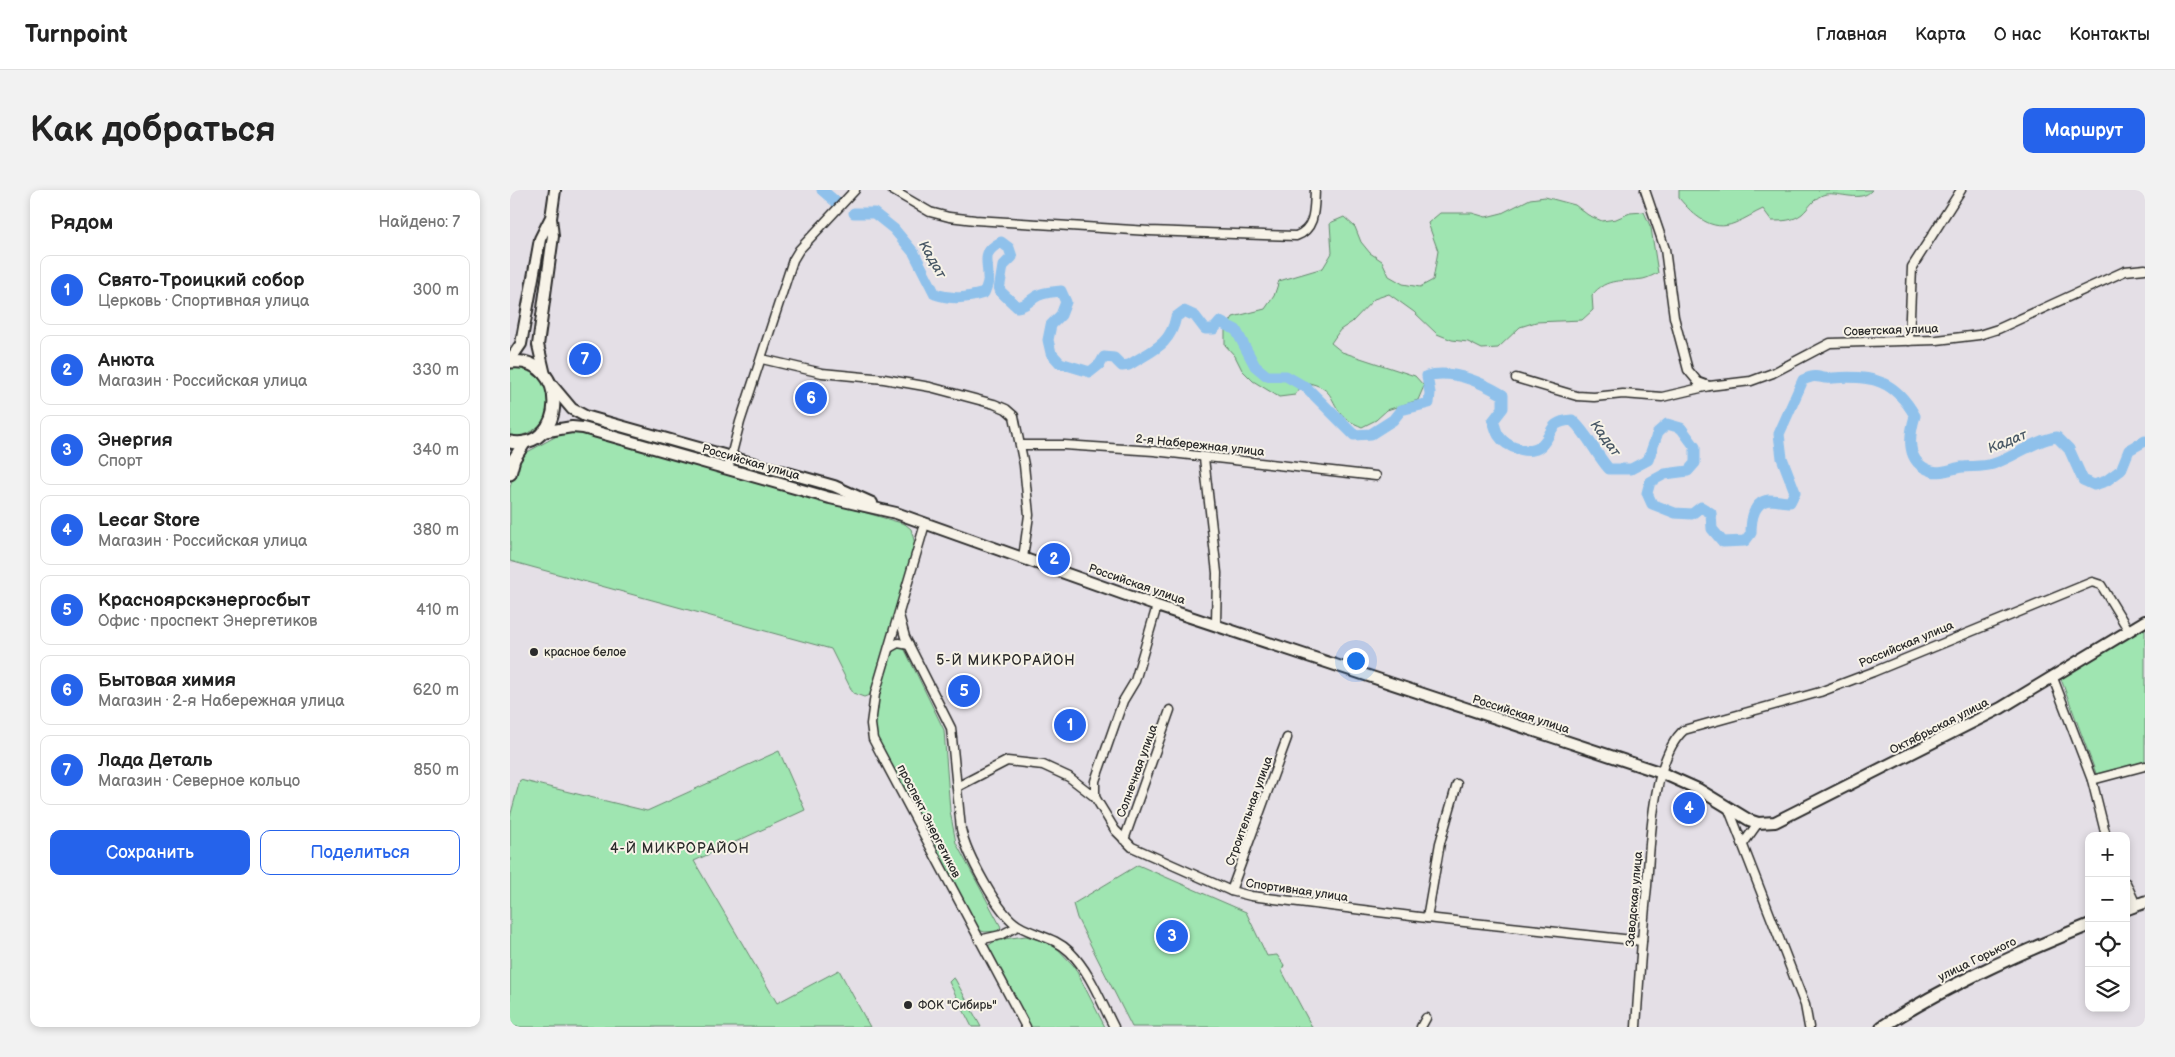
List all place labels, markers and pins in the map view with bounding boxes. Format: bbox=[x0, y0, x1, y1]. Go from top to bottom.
pin: 7 bbox=[569, 340, 601, 378]
pin: 6 bbox=[795, 379, 827, 417]
pin: 2 bbox=[1038, 540, 1070, 578]
place label: красное белое bbox=[544, 645, 626, 660]
marker: красное белое bbox=[528, 646, 540, 658]
pin: 5 bbox=[948, 672, 980, 710]
pin: 1 bbox=[1054, 706, 1086, 744]
pin: 4 bbox=[1673, 789, 1705, 827]
pin: 3 bbox=[1156, 917, 1188, 955]
place label: ФОК "Сибирь" bbox=[918, 998, 997, 1013]
marker: ФОК "Сибирь" bbox=[902, 999, 914, 1011]

